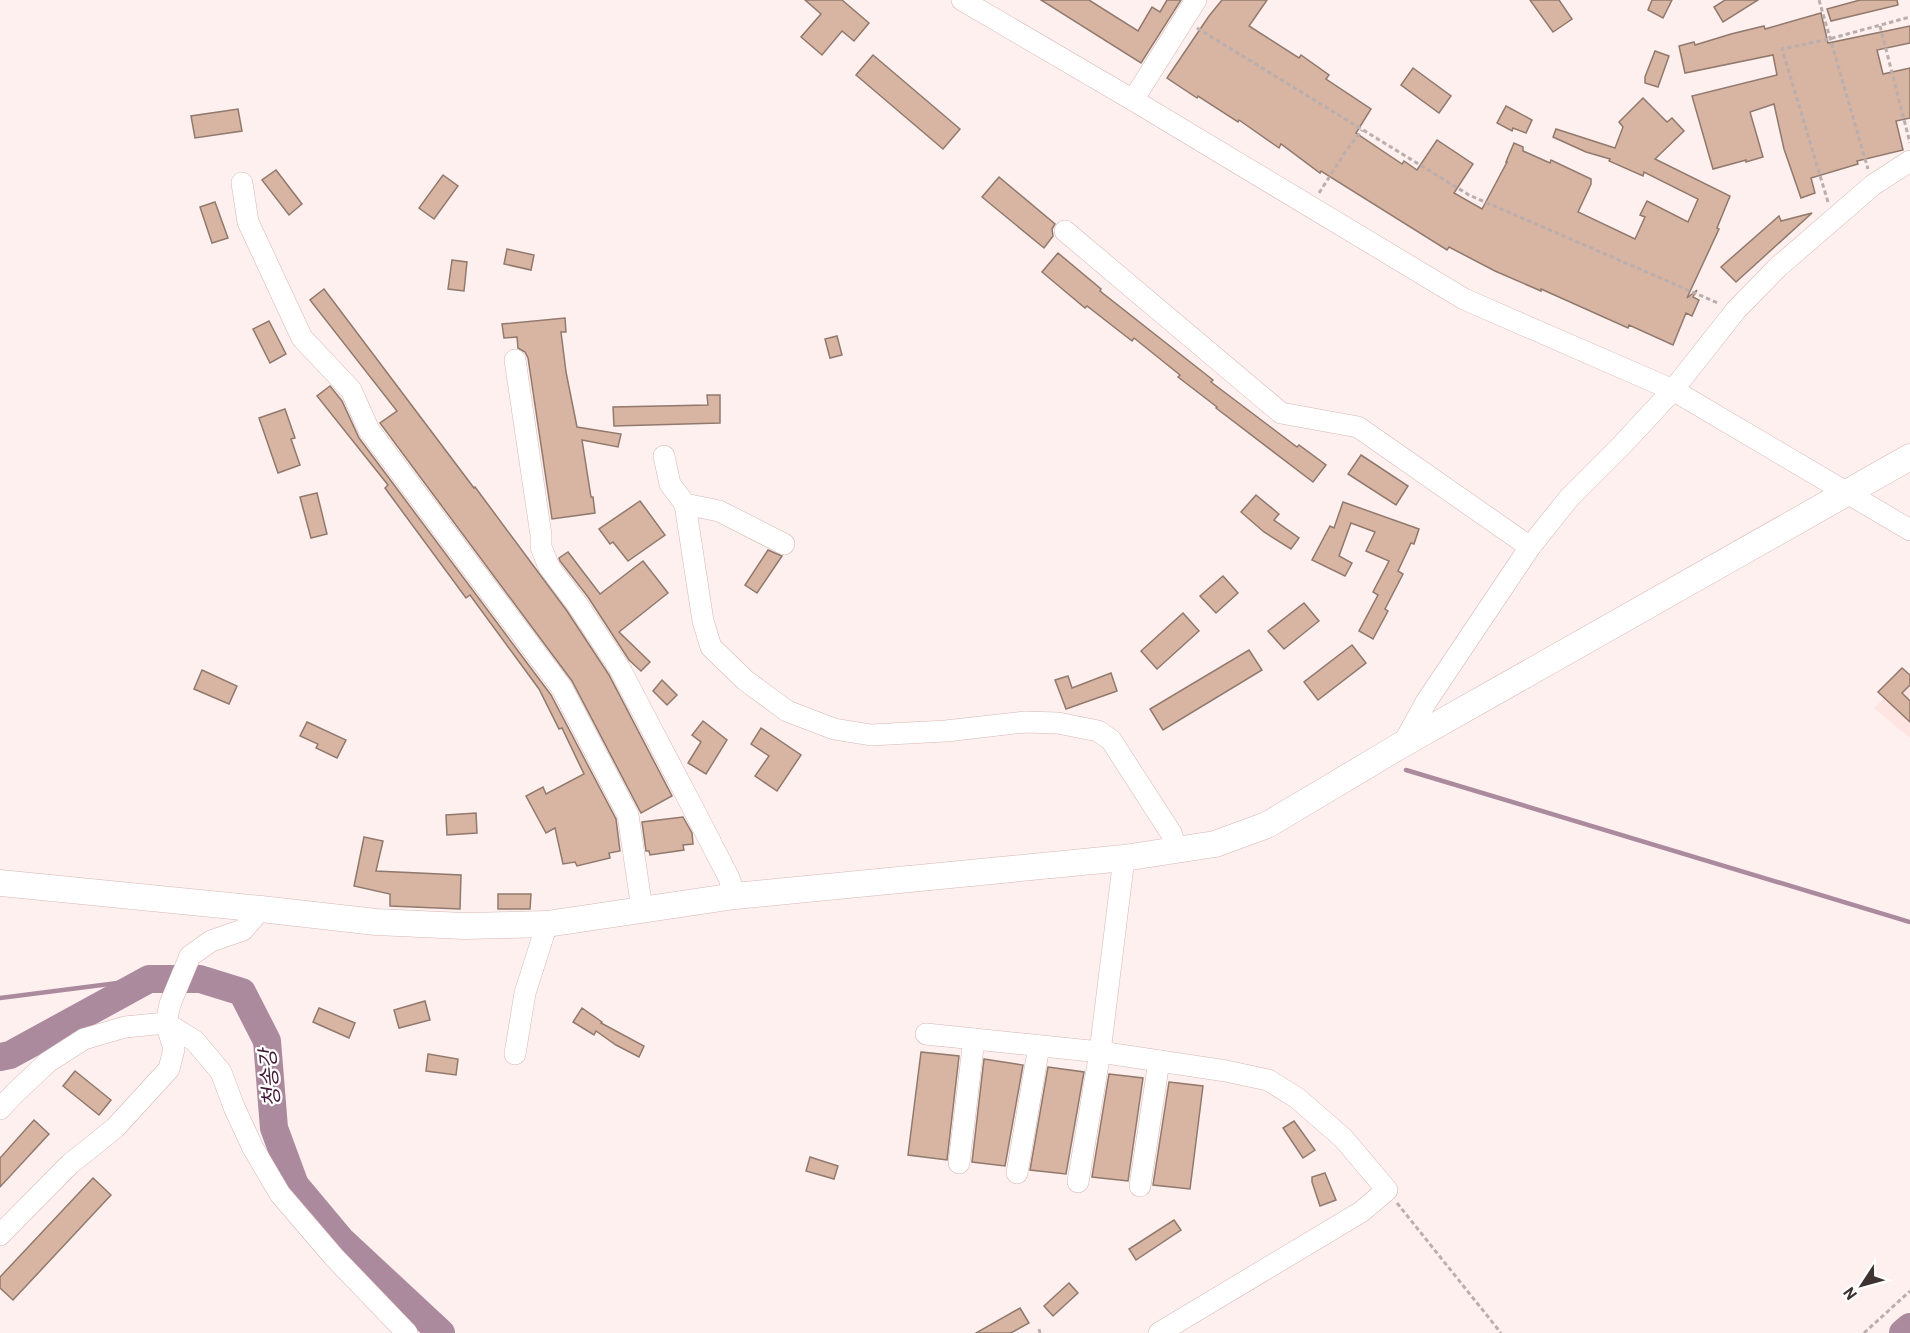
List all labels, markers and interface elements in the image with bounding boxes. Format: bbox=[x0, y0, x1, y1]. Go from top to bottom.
water label: 청송강 bbox=[253, 1046, 283, 1108]
north arrow bbox=[1832, 1255, 1892, 1315]
text: N bbox=[1839, 1284, 1860, 1304]

